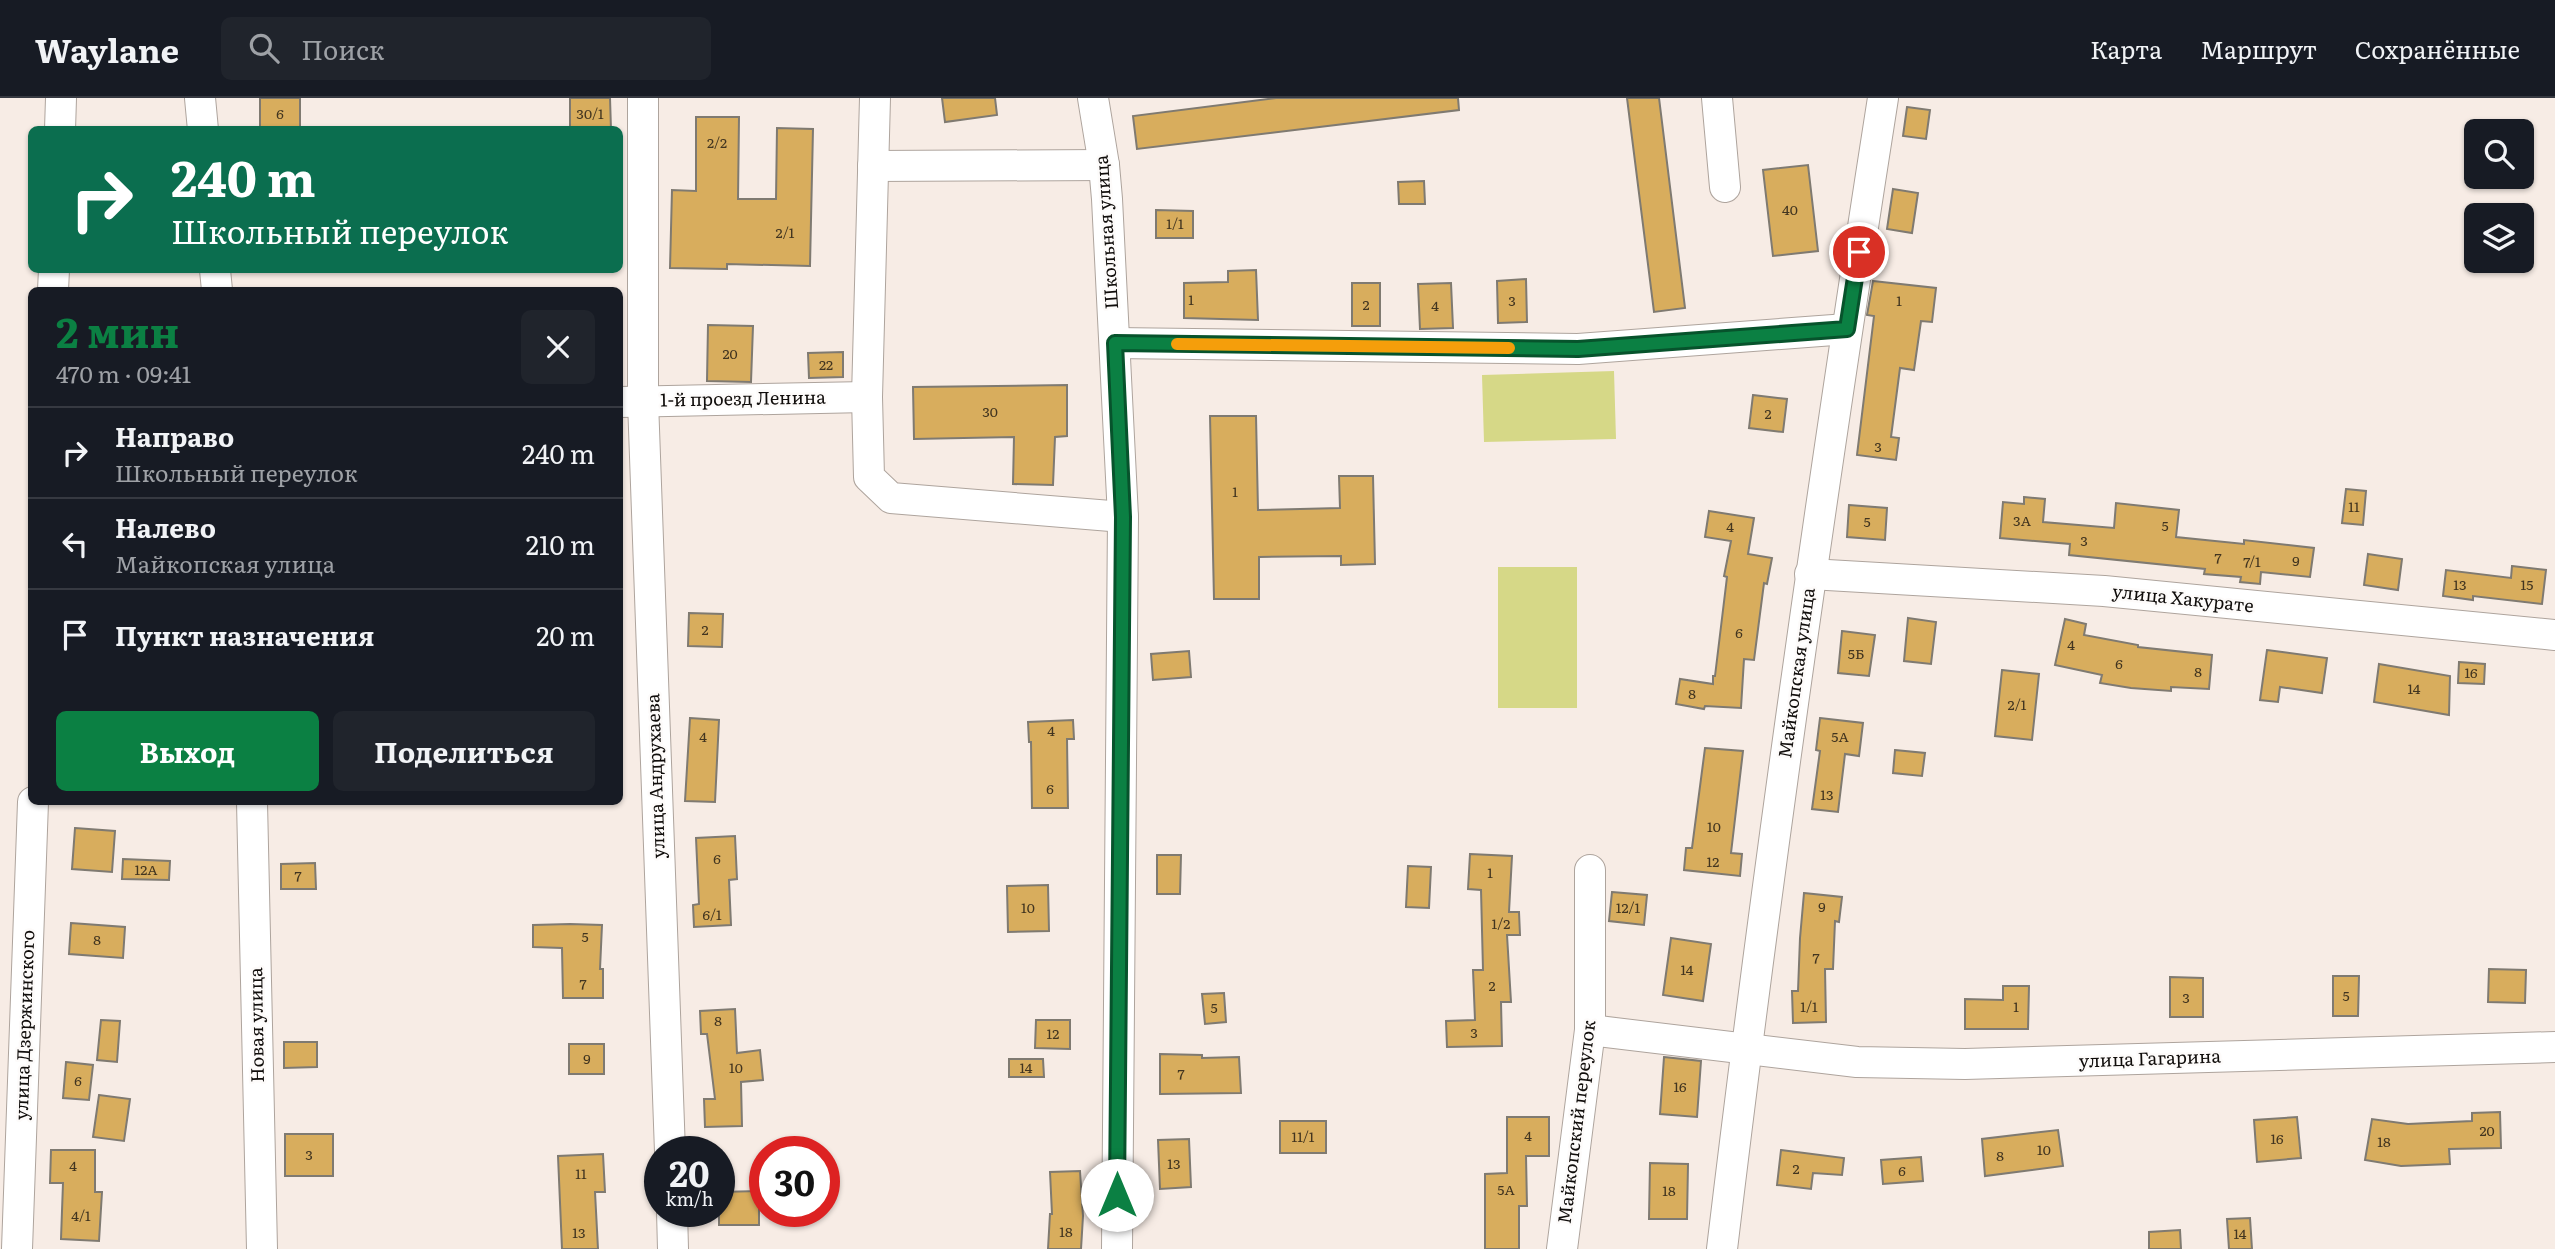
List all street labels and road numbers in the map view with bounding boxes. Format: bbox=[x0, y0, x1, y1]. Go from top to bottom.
street label: Школьная улица bbox=[1087, 154, 1124, 310]
street label: 1-й проезд Ленина bbox=[660, 383, 826, 412]
street label: улица Хакурате bbox=[2111, 577, 2255, 618]
street label: Майкопская улица bbox=[1770, 585, 1821, 760]
street label: улица Андрухаева bbox=[638, 693, 671, 859]
street label: улица Дзержинского bbox=[7, 929, 40, 1120]
street label: Новая улица bbox=[241, 967, 270, 1083]
street label: Майкопский переулок bbox=[1550, 1018, 1601, 1225]
street label: улица Гагарина bbox=[2078, 1042, 2222, 1073]

